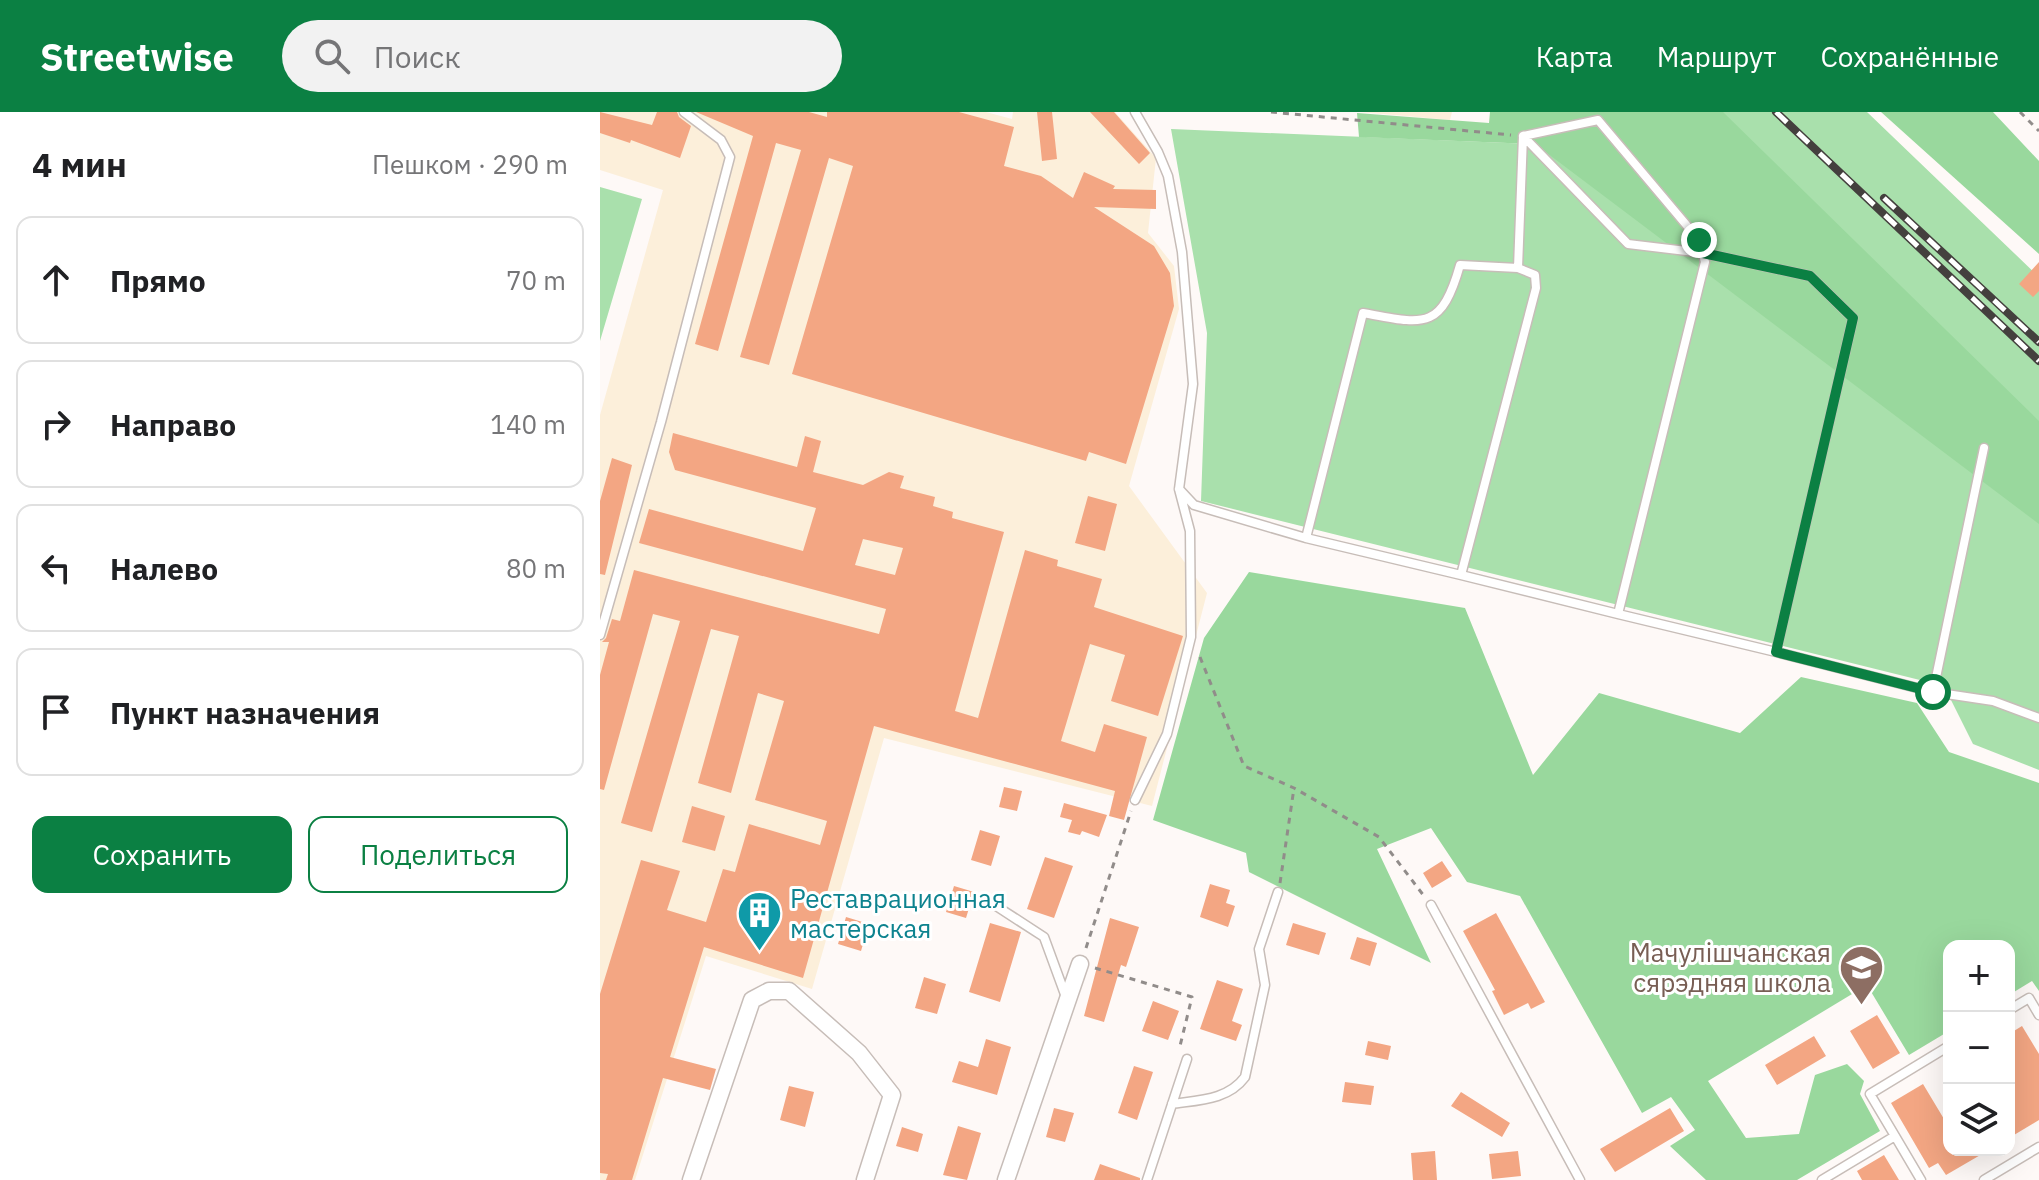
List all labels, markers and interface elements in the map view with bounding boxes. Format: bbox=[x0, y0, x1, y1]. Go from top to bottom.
search box bbox=[282, 20, 842, 92]
text: Streetwise bbox=[40, 32, 234, 81]
icon: search bbox=[310, 34, 354, 78]
text: Поиск bbox=[374, 37, 461, 76]
text: Карта bbox=[1536, 38, 1613, 75]
text: Маршрут bbox=[1657, 38, 1776, 75]
text: Сохранённые bbox=[1820, 38, 1999, 75]
text: 4 мин bbox=[32, 142, 127, 186]
text: Пешком · 290 m bbox=[372, 147, 568, 181]
route end bbox=[1681, 222, 1717, 258]
icon: ahead bbox=[34, 258, 78, 302]
text: Прямо bbox=[110, 261, 206, 300]
text: 70 m bbox=[506, 263, 566, 297]
icon: right bbox=[34, 402, 78, 446]
text: Направо bbox=[110, 405, 236, 444]
text: 140 m bbox=[490, 407, 566, 441]
icon: left bbox=[34, 546, 78, 590]
text: Налево bbox=[110, 549, 218, 588]
text: 80 m bbox=[506, 551, 566, 585]
route start bbox=[1915, 674, 1951, 710]
icon: arrive bbox=[34, 690, 78, 734]
text: Пункт назначения bbox=[110, 693, 380, 732]
button: Сохранить bbox=[32, 816, 292, 893]
button: Поделиться bbox=[308, 816, 568, 893]
place label: Реставрационная мастерская bbox=[790, 881, 1006, 945]
building icon: Реставрационная мастерская bbox=[735, 889, 783, 952]
place label: Мачулішчанская сярэдняя школа bbox=[1630, 935, 1831, 999]
map controls bbox=[1943, 940, 2015, 1156]
button: + bbox=[1943, 940, 2015, 1012]
school or university icon: Мачулішчанская сярэдняя школа bbox=[1838, 943, 1886, 1006]
button: − bbox=[1943, 1012, 2015, 1084]
button: layers bbox=[1943, 1084, 2015, 1156]

